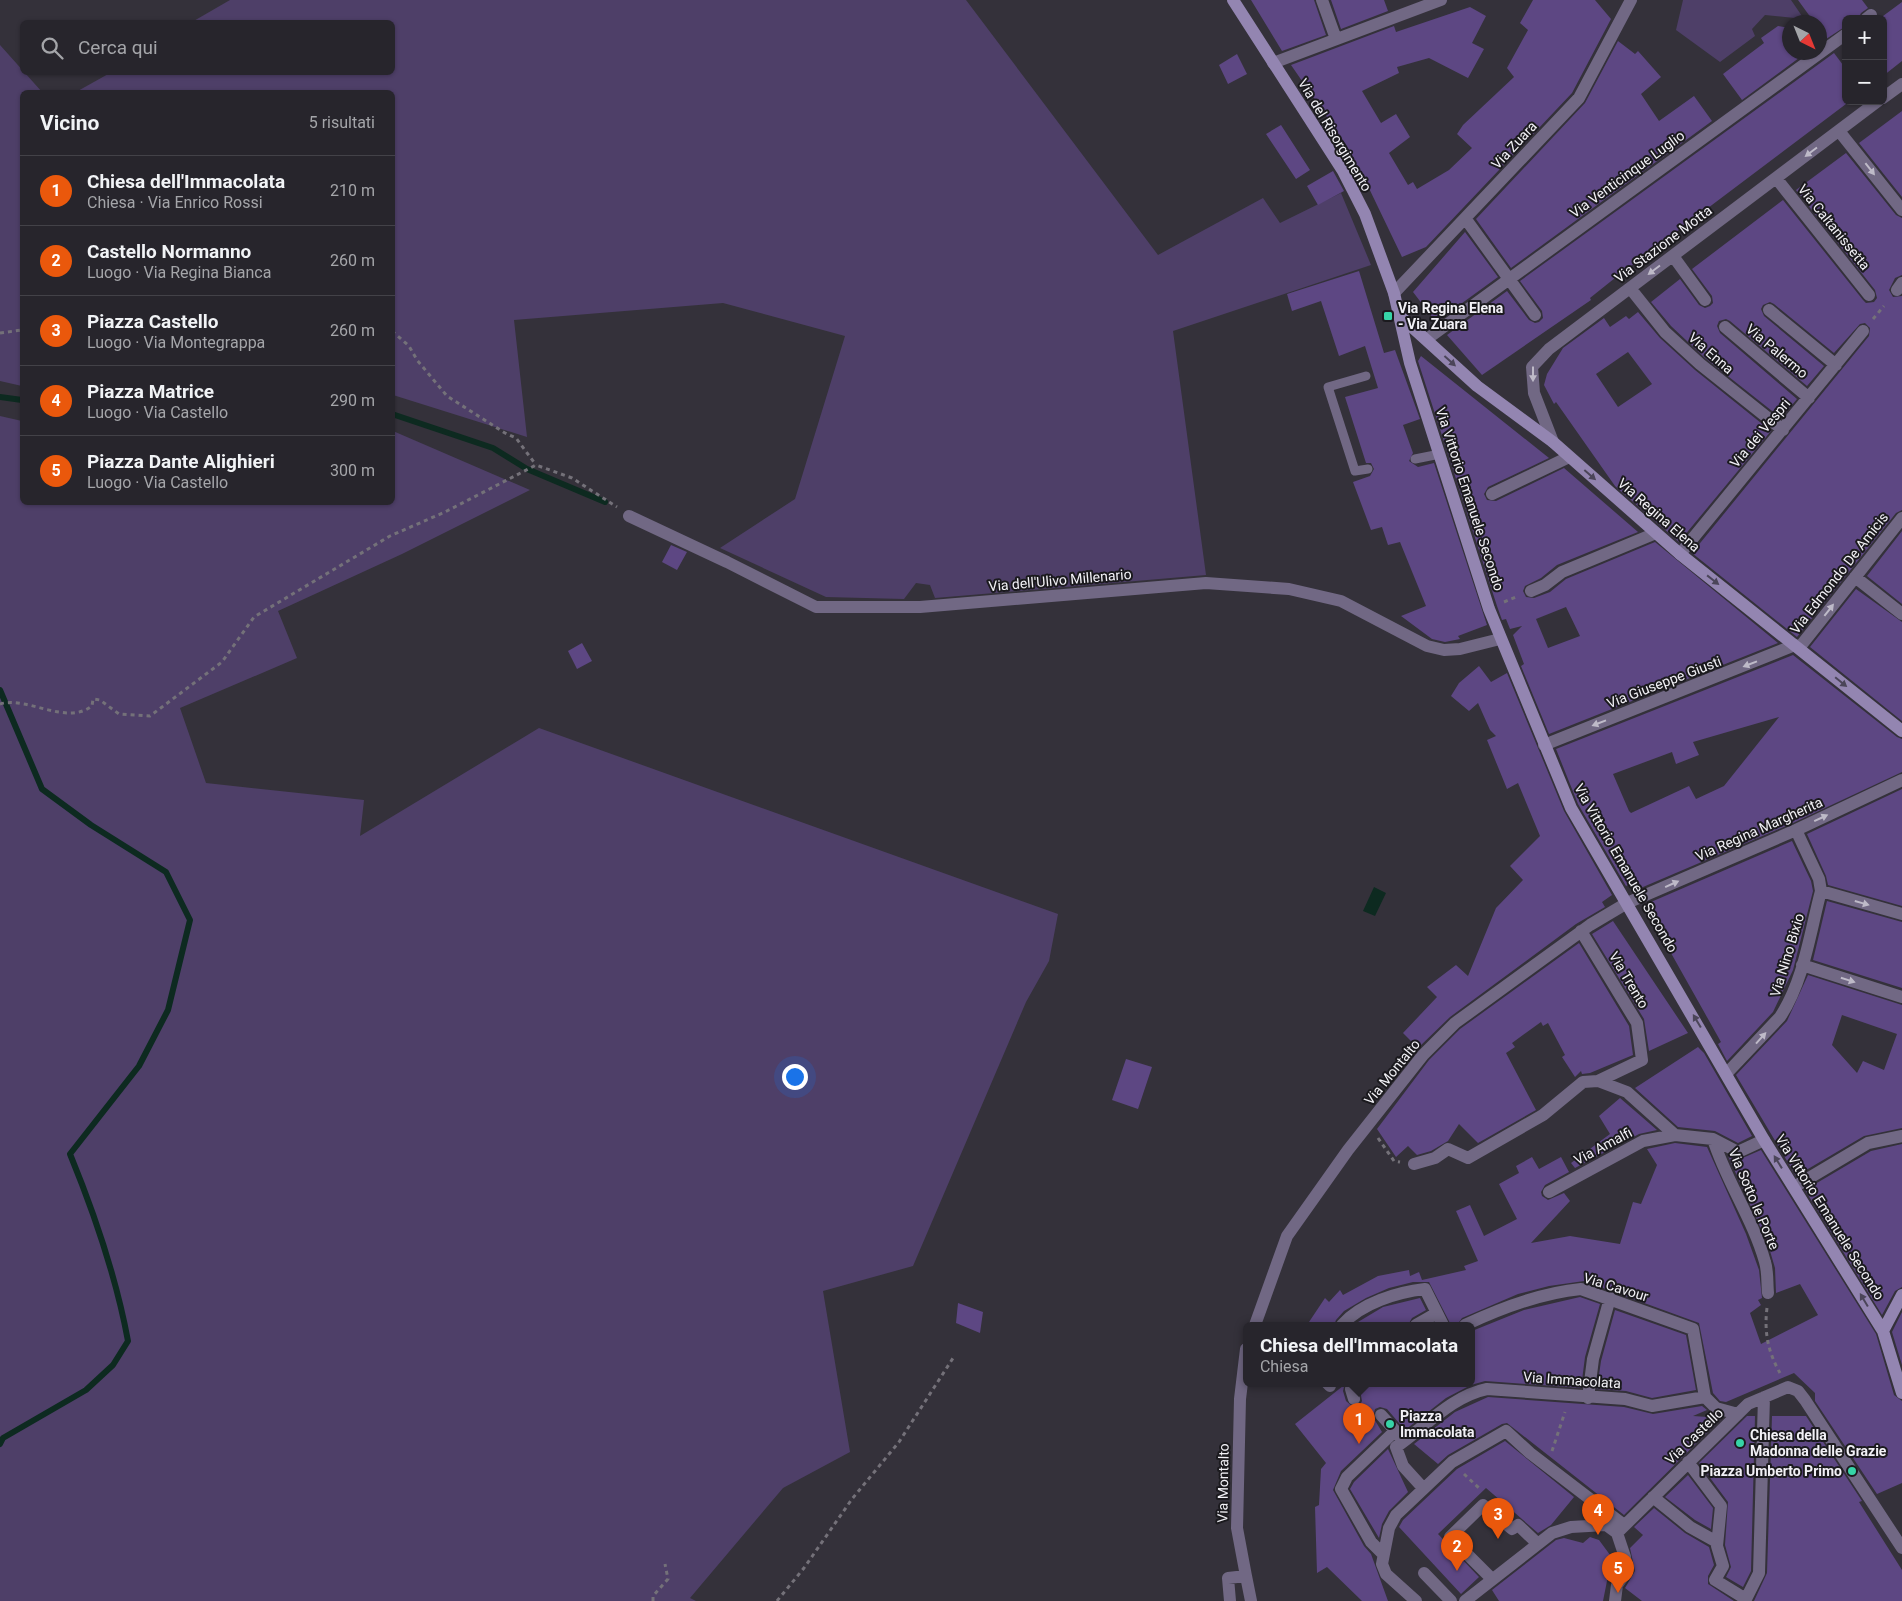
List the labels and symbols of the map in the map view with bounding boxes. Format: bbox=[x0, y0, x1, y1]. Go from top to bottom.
north arrow bbox=[1782, 15, 1827, 60]
street label: Via del Risorgimento bbox=[1295, 76, 1375, 194]
street label: Via Zuara bbox=[1488, 118, 1540, 172]
street label: Via Venticinque Luglio bbox=[1567, 127, 1687, 221]
one-way arrow bbox=[1805, 146, 1818, 157]
one-way arrow bbox=[1864, 162, 1875, 175]
street label: Via Caltanissetta bbox=[1795, 181, 1873, 273]
street label: Via Stazione Motta bbox=[1611, 202, 1715, 286]
one-way arrow bbox=[1648, 265, 1661, 276]
place label: Via Regina Elena - Via Zuara bbox=[1398, 300, 1504, 332]
marker: Via Regina Elena - Via Zuara bbox=[1382, 310, 1394, 322]
street label: Via Palermo bbox=[1743, 321, 1811, 381]
street label: Via Enna bbox=[1685, 329, 1737, 377]
one-way arrow bbox=[1444, 355, 1456, 367]
one-way arrow bbox=[1529, 367, 1537, 383]
street label: Via dei Vespri bbox=[1727, 395, 1793, 471]
street label: Via Vittorio Emanuele Secondo bbox=[1433, 405, 1507, 593]
one-way arrow bbox=[1583, 469, 1595, 481]
street label: Via Regina Elena bbox=[1615, 475, 1703, 555]
street label: Via Edmondo De Amicis bbox=[1787, 509, 1891, 637]
street label: Via dell'Ulivo Millenario bbox=[988, 566, 1132, 594]
one-way arrow bbox=[1706, 575, 1719, 586]
one-way arrow bbox=[1824, 604, 1835, 617]
street label: Via Giuseppe Giusti bbox=[1605, 653, 1723, 711]
one-way arrow bbox=[1742, 660, 1757, 668]
one-way arrow bbox=[1834, 676, 1847, 687]
one-way arrow bbox=[1591, 719, 1606, 727]
street label: Via Vittorio Emanuele Secondo bbox=[1571, 781, 1681, 955]
street label: Via Regina Margherita bbox=[1693, 794, 1825, 864]
one-way arrow bbox=[1813, 814, 1828, 822]
one-way arrow bbox=[1665, 879, 1679, 887]
one-way arrow bbox=[1854, 899, 1869, 907]
street label: Via Nino Bixio bbox=[1767, 911, 1807, 999]
street label: Via Trento bbox=[1606, 949, 1652, 1011]
one-way arrow bbox=[1841, 976, 1856, 984]
one-way arrow bbox=[1693, 1014, 1701, 1029]
one-way arrow bbox=[1755, 1032, 1767, 1044]
street label: Via Montalto bbox=[1361, 1036, 1423, 1108]
your location bbox=[782, 1064, 808, 1090]
street label: Via Amalfi bbox=[1571, 1124, 1635, 1168]
street label: Via Vittorio Emanuele Secondo bbox=[1772, 1131, 1888, 1303]
street label: Via Sotto le Porte bbox=[1725, 1146, 1783, 1252]
one-way arrow bbox=[1774, 1155, 1783, 1169]
street label: Via Cavour bbox=[1582, 1270, 1651, 1305]
one-way arrow bbox=[1860, 1294, 1869, 1307]
street label: Via Immacolata bbox=[1523, 1369, 1621, 1391]
pin: 1 bbox=[1343, 1403, 1375, 1444]
street label: Via Castello bbox=[1662, 1404, 1726, 1468]
place label: Piazza Immacolata bbox=[1400, 1408, 1475, 1440]
marker: Piazza Immacolata bbox=[1384, 1418, 1396, 1430]
place label: Chiesa della Madonna delle Grazie bbox=[1750, 1427, 1887, 1459]
marker: Chiesa della Madonna delle Grazie bbox=[1734, 1437, 1746, 1449]
street label: Via Montalto bbox=[1214, 1443, 1232, 1523]
place label: Piazza Umberto Primo bbox=[1700, 1463, 1842, 1479]
marker: Piazza Umberto Primo bbox=[1846, 1465, 1858, 1477]
pin: 4 bbox=[1582, 1494, 1614, 1535]
pin: 3 bbox=[1482, 1498, 1514, 1539]
pin: 2 bbox=[1441, 1530, 1473, 1571]
pin: 5 bbox=[1602, 1552, 1634, 1593]

